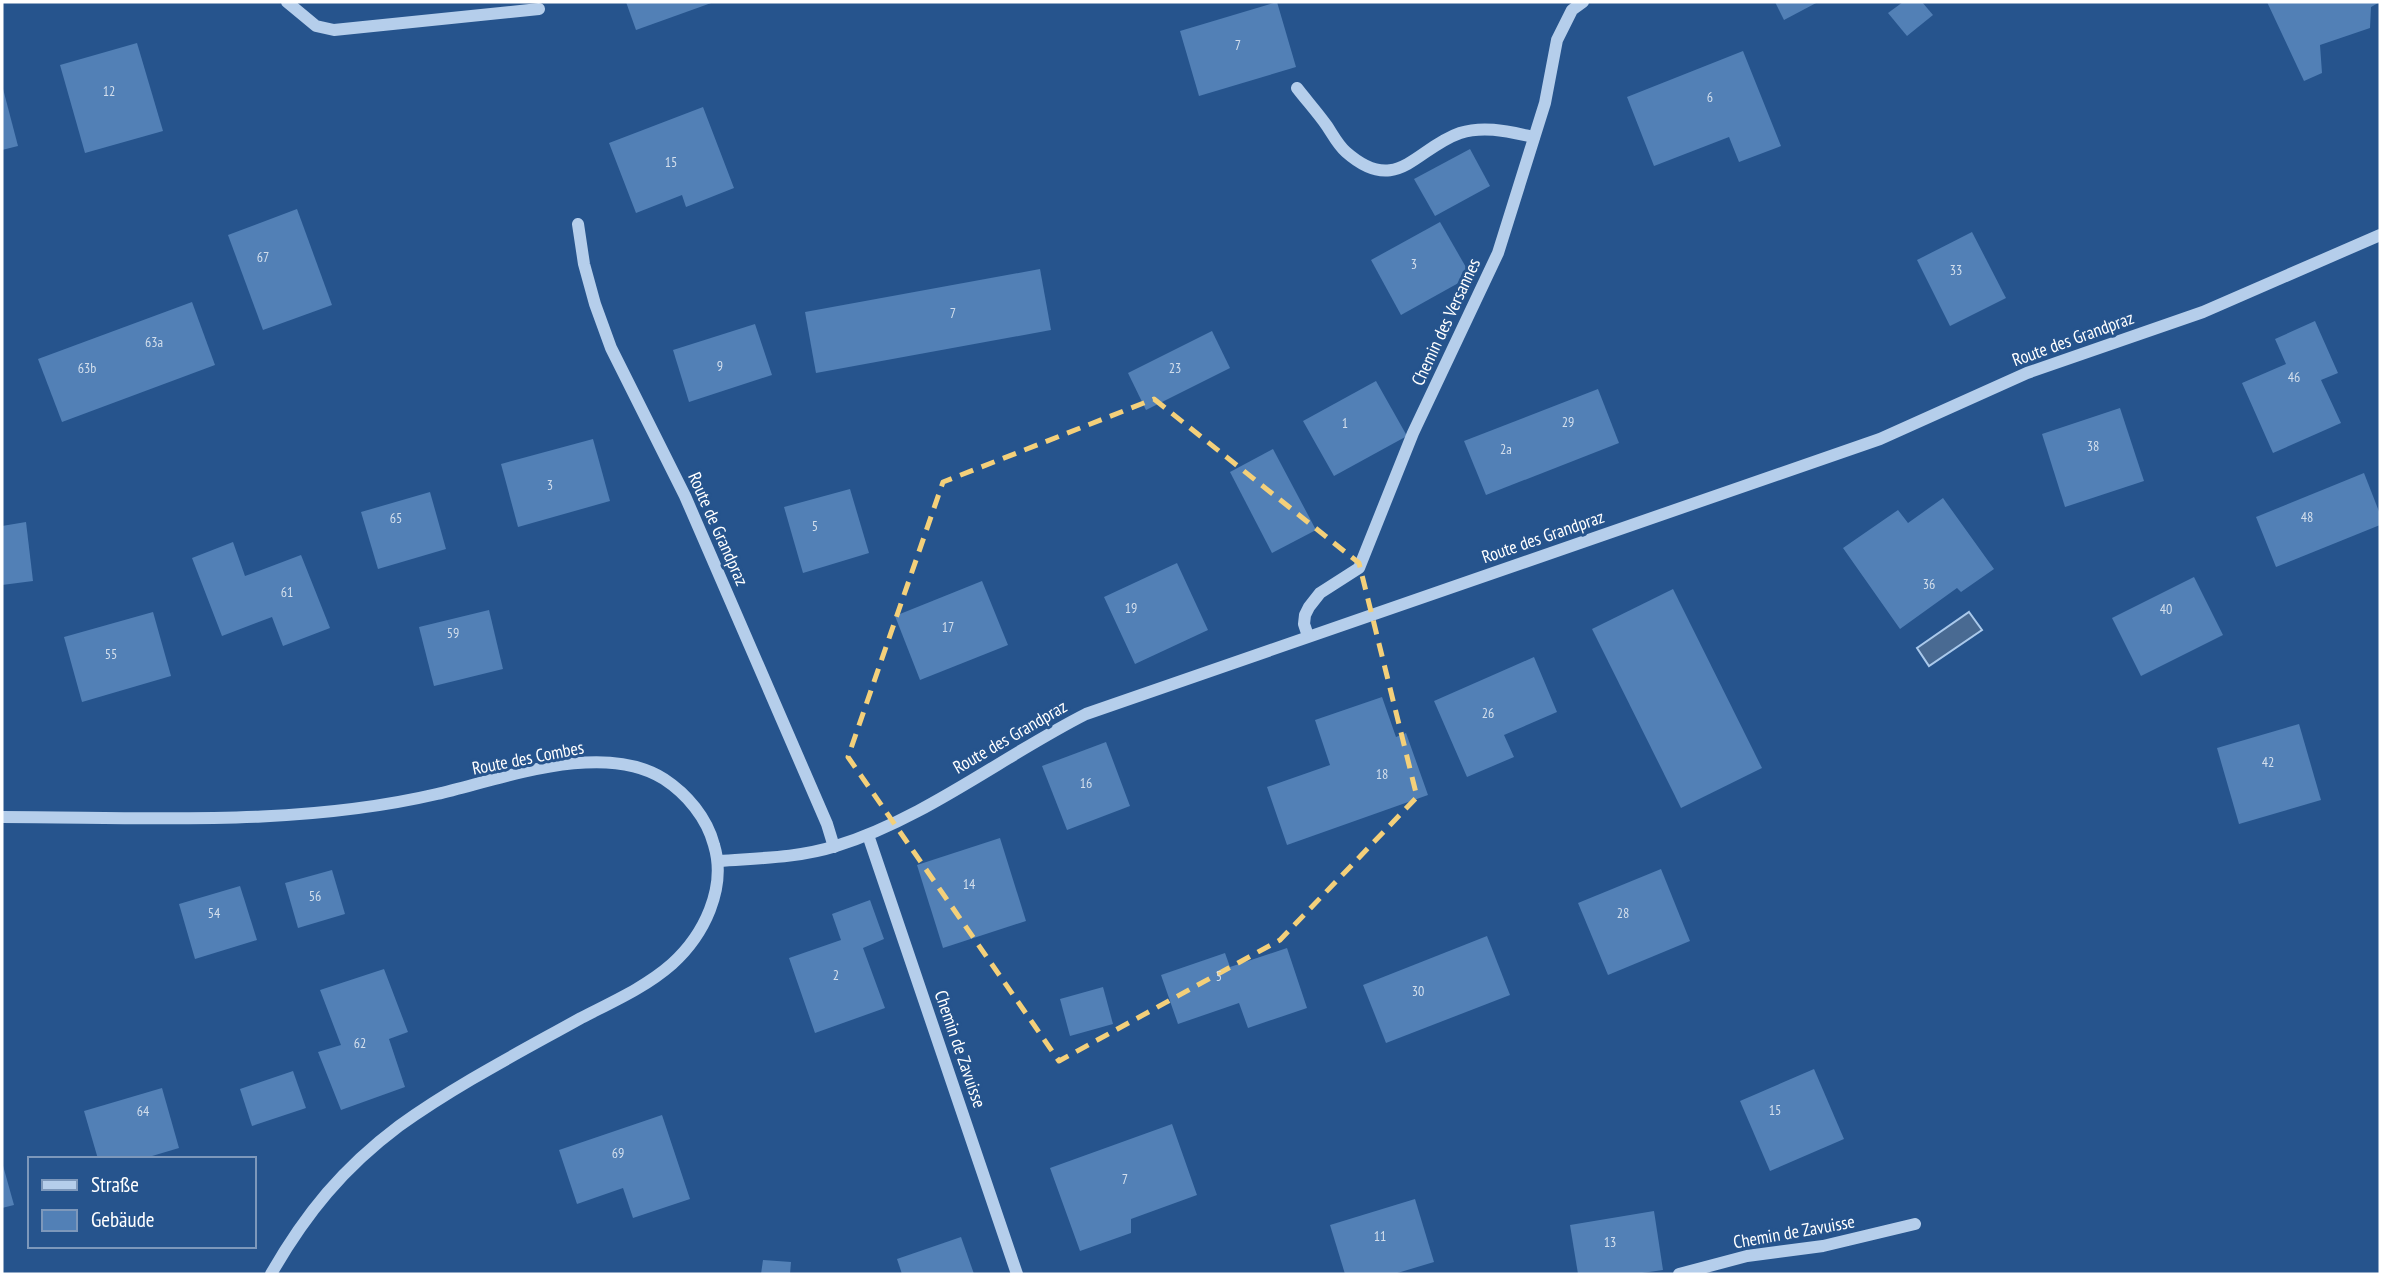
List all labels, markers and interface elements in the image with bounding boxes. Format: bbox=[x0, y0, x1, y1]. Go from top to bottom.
house number: 7 bbox=[1235, 36, 1241, 54]
house number: 12 bbox=[103, 82, 115, 100]
house number: 6 bbox=[1707, 88, 1713, 106]
house number: 15 bbox=[665, 153, 677, 171]
house number: 67 bbox=[257, 248, 269, 266]
street label: Chemin des Versannes bbox=[1406, 254, 1485, 389]
house number: 3 bbox=[1411, 255, 1417, 273]
house number: 33 bbox=[1950, 261, 1962, 279]
house number: 7 bbox=[950, 304, 956, 322]
street label: Route des Grandpraz bbox=[2009, 306, 2137, 371]
house number: 63a bbox=[145, 333, 163, 351]
house number: 9 bbox=[717, 357, 723, 375]
house number: 63b bbox=[78, 359, 96, 377]
house number: 23 bbox=[1169, 359, 1181, 377]
house number: 46 bbox=[2288, 368, 2300, 386]
house number: 29 bbox=[1562, 413, 1574, 431]
house number: 1 bbox=[1342, 414, 1348, 432]
house number: 38 bbox=[2087, 437, 2099, 455]
house number: 2a bbox=[1500, 440, 1512, 458]
street label: Route de Grandpraz bbox=[683, 468, 754, 589]
house number: 3 bbox=[547, 476, 553, 494]
street label: Route des Grandpraz bbox=[1479, 505, 1607, 568]
house number: 48 bbox=[2301, 508, 2313, 526]
house number: 65 bbox=[390, 509, 402, 527]
house number: 5 bbox=[812, 517, 818, 535]
house number: 36 bbox=[1923, 575, 1935, 593]
house number: 61 bbox=[281, 583, 293, 601]
house number: 19 bbox=[1125, 599, 1137, 617]
house number: 40 bbox=[2160, 600, 2172, 618]
house number: 17 bbox=[942, 618, 954, 636]
house number: 59 bbox=[447, 624, 459, 642]
house number: 55 bbox=[105, 645, 117, 663]
street label: Route des Grandpraz bbox=[949, 695, 1071, 778]
house number: 26 bbox=[1482, 704, 1494, 722]
street label: Route des Combes bbox=[470, 735, 586, 780]
house number: 42 bbox=[2262, 753, 2274, 771]
house number: 18 bbox=[1376, 765, 1388, 783]
house number: 16 bbox=[1080, 774, 1092, 792]
house number: 14 bbox=[963, 875, 976, 893]
house number: 56 bbox=[309, 887, 321, 905]
house number: 54 bbox=[208, 904, 221, 922]
house number: 28 bbox=[1617, 904, 1629, 922]
house number: 2 bbox=[833, 966, 839, 984]
house number: 5 bbox=[1216, 967, 1222, 985]
house number: 30 bbox=[1412, 982, 1424, 1000]
street label: Chemin de Zavuisse bbox=[930, 987, 991, 1111]
house number: 62 bbox=[354, 1034, 366, 1052]
house number: 15 bbox=[1769, 1101, 1781, 1119]
house number: 64 bbox=[137, 1102, 150, 1120]
house number: 69 bbox=[612, 1144, 624, 1162]
legend bbox=[28, 1157, 256, 1248]
house number: 7 bbox=[1122, 1170, 1128, 1188]
text: Straße bbox=[91, 1171, 139, 1198]
text: Gebäude bbox=[91, 1206, 154, 1233]
street label: Chemin de Zavuisse bbox=[1731, 1210, 1856, 1253]
house number: 11 bbox=[1374, 1227, 1386, 1245]
house number: 13 bbox=[1604, 1233, 1616, 1251]

